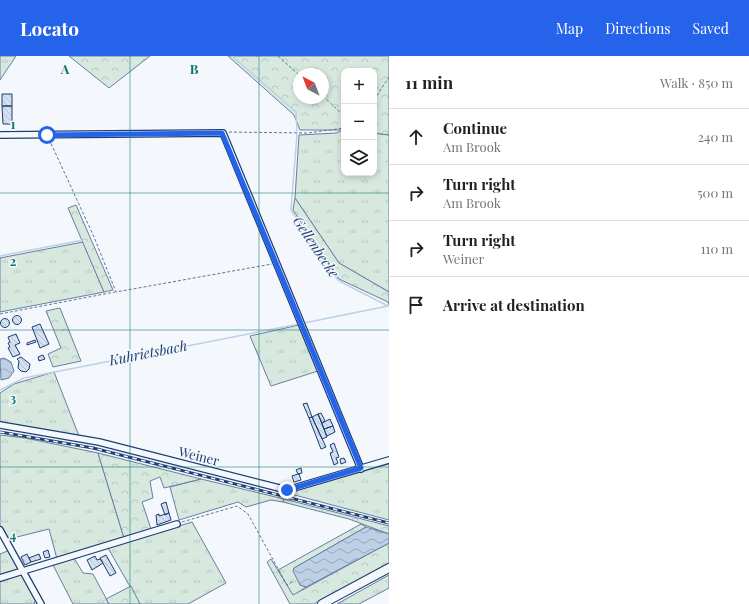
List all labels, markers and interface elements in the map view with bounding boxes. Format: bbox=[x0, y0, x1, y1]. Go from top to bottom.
text: Locato bbox=[20, 15, 79, 41]
text: Map bbox=[556, 19, 583, 38]
text: Directions bbox=[605, 19, 671, 38]
text: Saved bbox=[693, 19, 729, 38]
text: A bbox=[60, 60, 70, 77]
text: B bbox=[190, 60, 199, 77]
north arrow bbox=[293, 68, 329, 104]
map controls bbox=[341, 68, 377, 176]
button: + bbox=[341, 68, 377, 104]
text: 11 min bbox=[405, 71, 453, 93]
text: Walk · 850 m bbox=[660, 74, 733, 91]
button: − bbox=[341, 104, 377, 140]
text: 1 bbox=[11, 115, 16, 132]
text: Continue bbox=[443, 118, 507, 138]
route start bbox=[38, 126, 56, 144]
icon: ahead bbox=[405, 126, 427, 148]
text: 240 m bbox=[698, 128, 733, 145]
text: Am Brook bbox=[443, 138, 501, 155]
button: layers bbox=[341, 140, 377, 176]
text: Turn right bbox=[443, 174, 516, 194]
icon: right bbox=[405, 182, 427, 204]
text: 500 m bbox=[697, 184, 733, 201]
text: Am Brook bbox=[443, 194, 501, 211]
water label: Gellenbecke bbox=[289, 212, 344, 281]
text: Turn right bbox=[443, 230, 516, 250]
icon: right bbox=[405, 238, 427, 260]
text: 110 m bbox=[701, 240, 733, 257]
text: Weiner bbox=[443, 250, 484, 267]
text: 2 bbox=[10, 252, 17, 269]
icon: arrive bbox=[405, 294, 427, 316]
text: Arrive at destination bbox=[443, 295, 585, 315]
water label: Kuhrietsbach bbox=[106, 336, 189, 370]
text: 3 bbox=[10, 389, 16, 406]
street label: Weiner bbox=[176, 442, 221, 469]
route end bbox=[278, 481, 296, 499]
text: 4 bbox=[10, 526, 17, 543]

